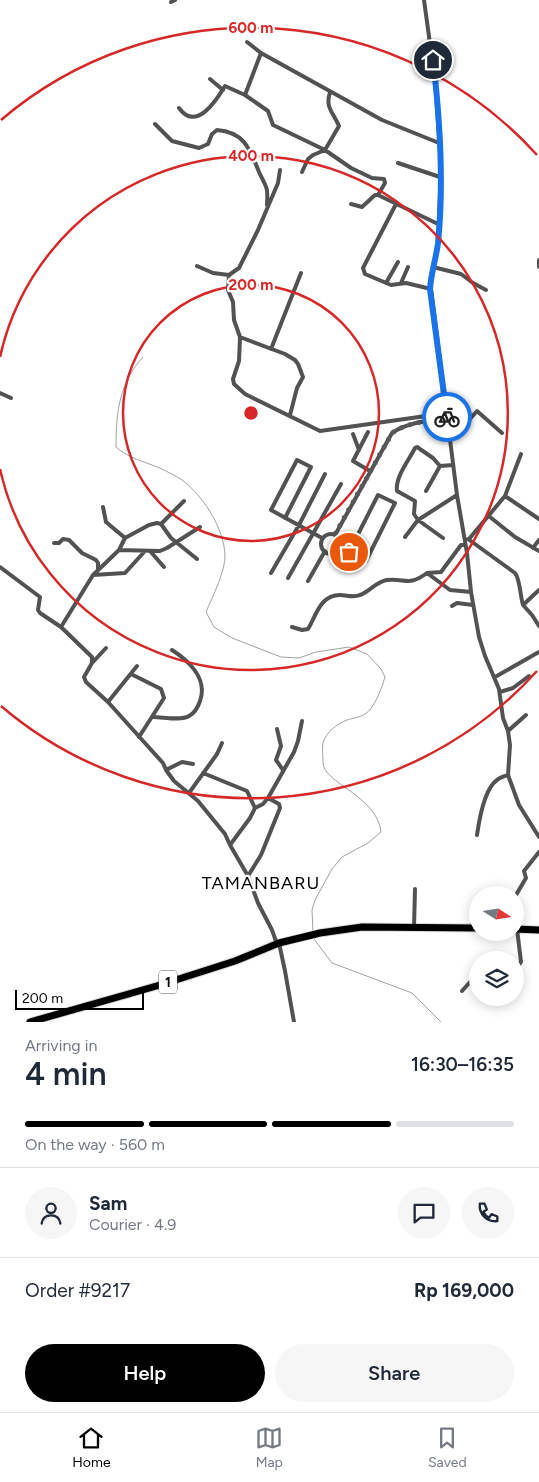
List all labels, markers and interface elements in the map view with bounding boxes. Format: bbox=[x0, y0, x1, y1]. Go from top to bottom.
text: 600 m bbox=[229, 19, 273, 37]
pin bbox=[412, 39, 454, 81]
icon: home bbox=[419, 46, 447, 74]
text: 400 m bbox=[228, 147, 274, 165]
text: 200 m bbox=[229, 276, 273, 294]
courier bbox=[422, 392, 472, 442]
icon: bike bbox=[433, 403, 461, 431]
centre of rings bbox=[242, 404, 260, 422]
pin bbox=[328, 531, 370, 573]
icon: bag bbox=[335, 538, 363, 566]
district label: TAMANBARU bbox=[202, 872, 320, 894]
north arrow bbox=[469, 886, 524, 941]
map controls bbox=[469, 886, 524, 1006]
button: layers bbox=[469, 951, 524, 1006]
road number: 1 bbox=[159, 970, 177, 994]
scale bar bbox=[15, 987, 144, 1010]
text: 200 m bbox=[22, 990, 63, 1007]
text: Arriving in bbox=[25, 1036, 97, 1055]
text: 16:30–16:35 bbox=[411, 1053, 514, 1076]
text: 4 min bbox=[25, 1055, 107, 1093]
text: On the way · 560 m bbox=[25, 1135, 165, 1154]
button: person bbox=[25, 1187, 77, 1239]
button: chat bbox=[398, 1187, 450, 1239]
button: phone bbox=[462, 1187, 514, 1239]
text: Sam bbox=[89, 1192, 127, 1215]
text: Courier · 4.9 bbox=[89, 1215, 176, 1234]
text: Order #9217 bbox=[25, 1279, 130, 1302]
text: Rp 169,000 bbox=[414, 1279, 514, 1302]
button: Help bbox=[25, 1344, 265, 1402]
button: Share bbox=[275, 1344, 514, 1402]
tab: Home bbox=[72, 1424, 111, 1471]
tab: Map bbox=[255, 1424, 283, 1471]
tab: Saved bbox=[428, 1424, 467, 1471]

